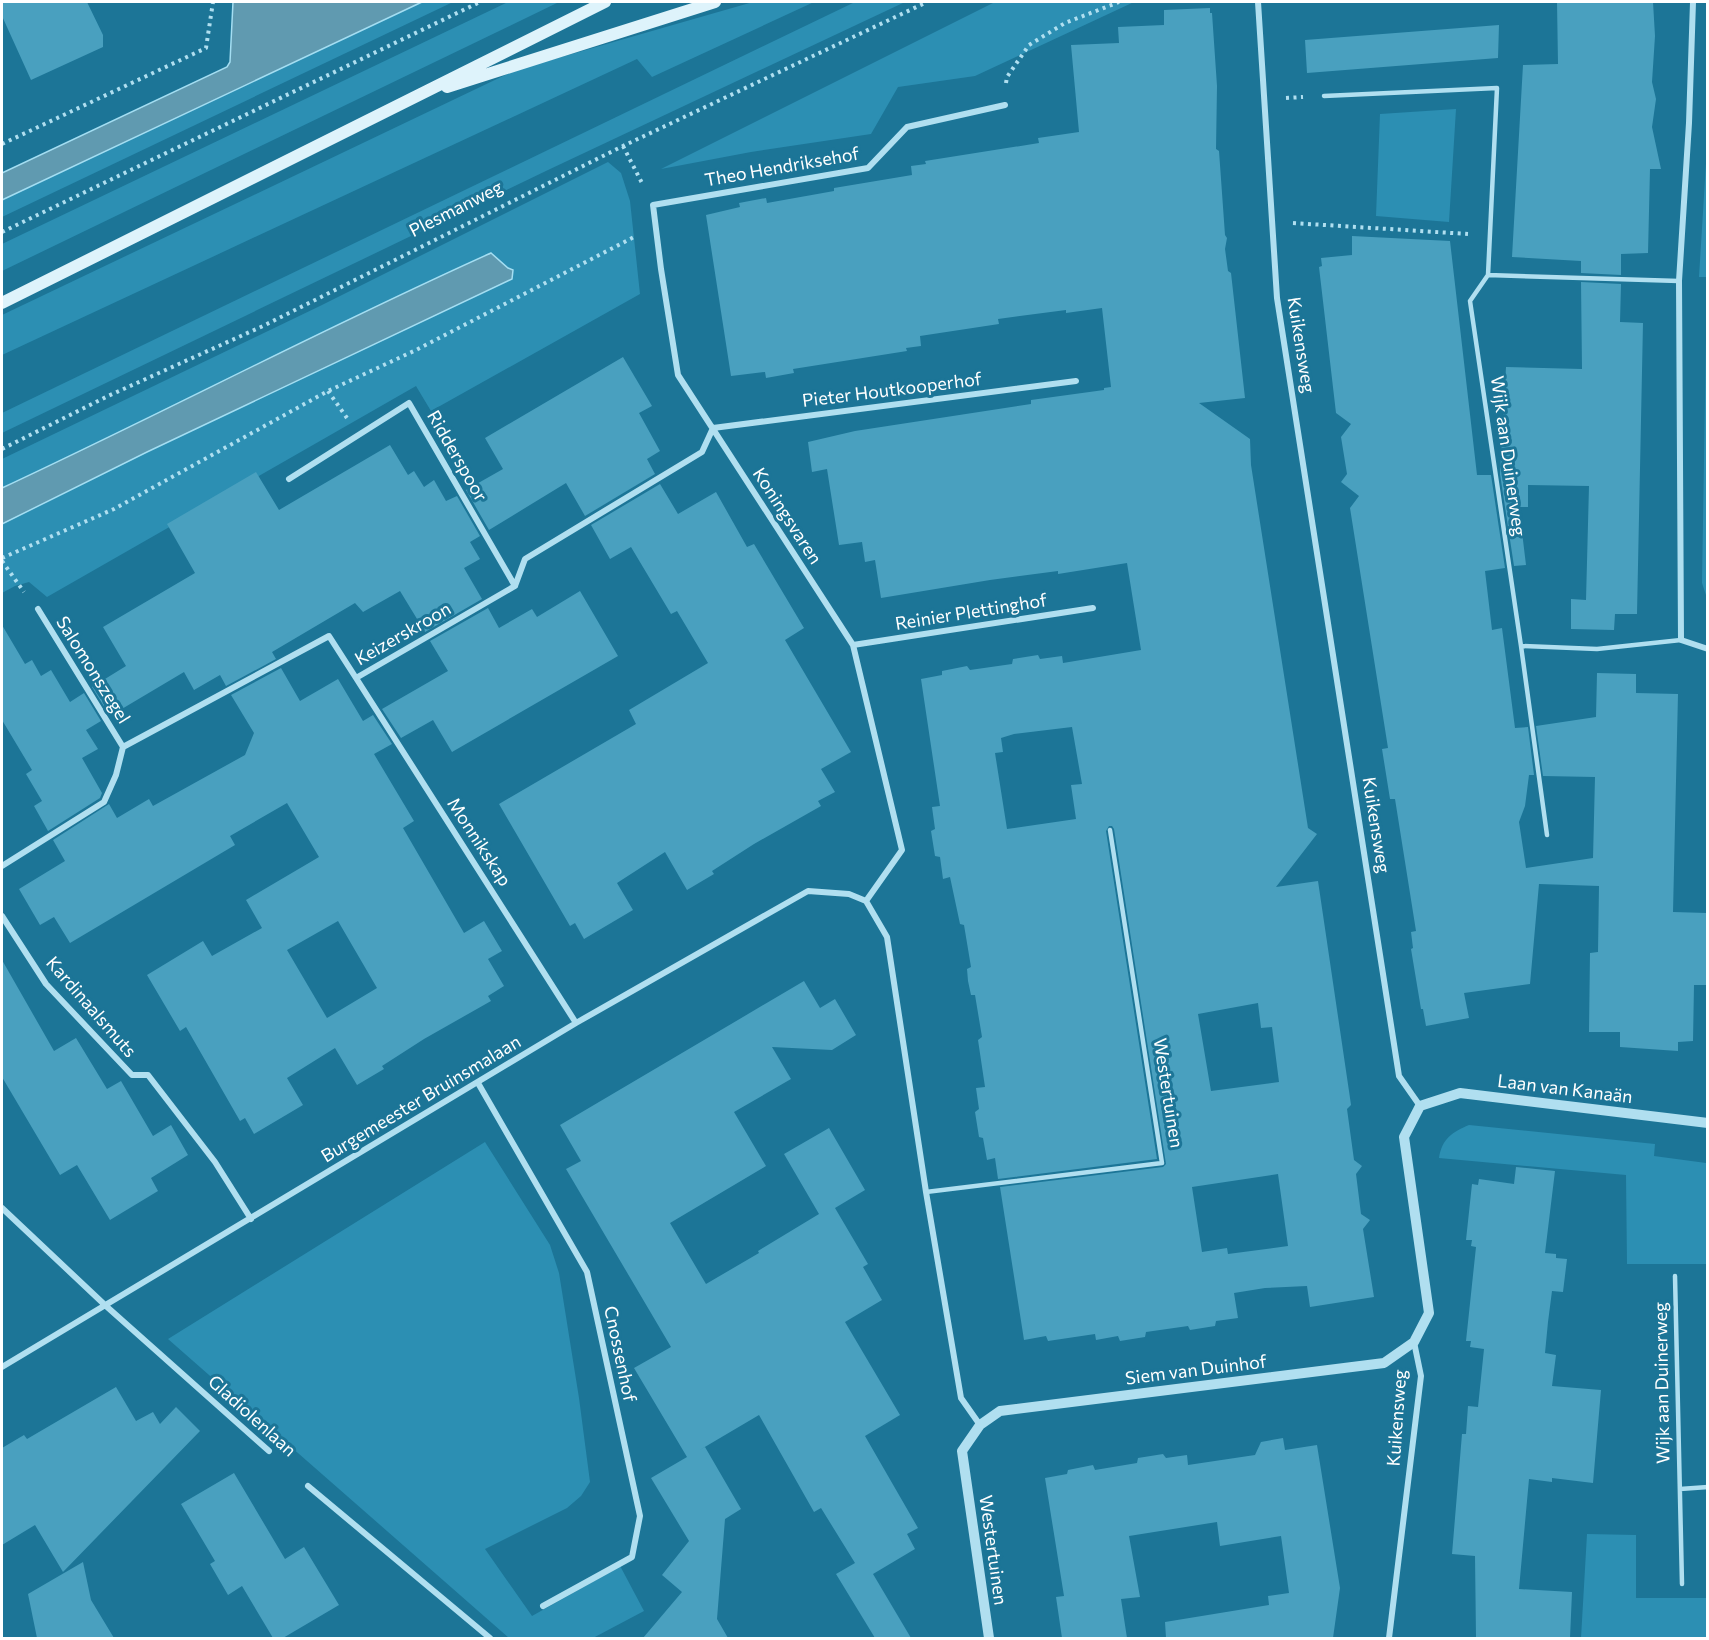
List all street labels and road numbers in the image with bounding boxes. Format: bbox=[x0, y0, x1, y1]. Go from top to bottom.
street label: Theo Hendriksehof bbox=[703, 141, 862, 190]
street label: Plesmanweg bbox=[405, 175, 506, 241]
street label: Kuikensweg bbox=[1284, 295, 1320, 395]
street label: Pieter Houtkooperhof bbox=[801, 367, 984, 411]
street label: Wijk aan Duinerweg bbox=[1487, 374, 1531, 538]
street label: Ridderspoor bbox=[423, 406, 493, 505]
street label: Koningsvaren bbox=[749, 463, 827, 568]
street label: Reinier Plettinghof bbox=[893, 588, 1049, 634]
street label: Keizerskroon bbox=[350, 597, 455, 670]
street label: Salomonszegel bbox=[52, 612, 136, 727]
street label: Kuikensweg bbox=[1359, 775, 1395, 875]
street label: Monnikskap bbox=[443, 793, 517, 890]
street label: Kardinaalsmuts bbox=[42, 951, 142, 1061]
street label: Burgemeester Bruinsmalaan bbox=[317, 1030, 524, 1167]
street label: Westertuinen bbox=[1149, 1036, 1189, 1149]
street label: Laan van Kanaän bbox=[1496, 1069, 1634, 1107]
street label: Wijk aan Duinerweg bbox=[1649, 1302, 1673, 1464]
street label: Cnossenhof bbox=[600, 1304, 642, 1405]
street label: Siem van Duinhof bbox=[1124, 1349, 1269, 1389]
street label: Kuikensweg bbox=[1382, 1369, 1410, 1467]
street label: Gladiolenlaan bbox=[204, 1370, 301, 1461]
street label: Westertuinen bbox=[975, 1493, 1013, 1606]

